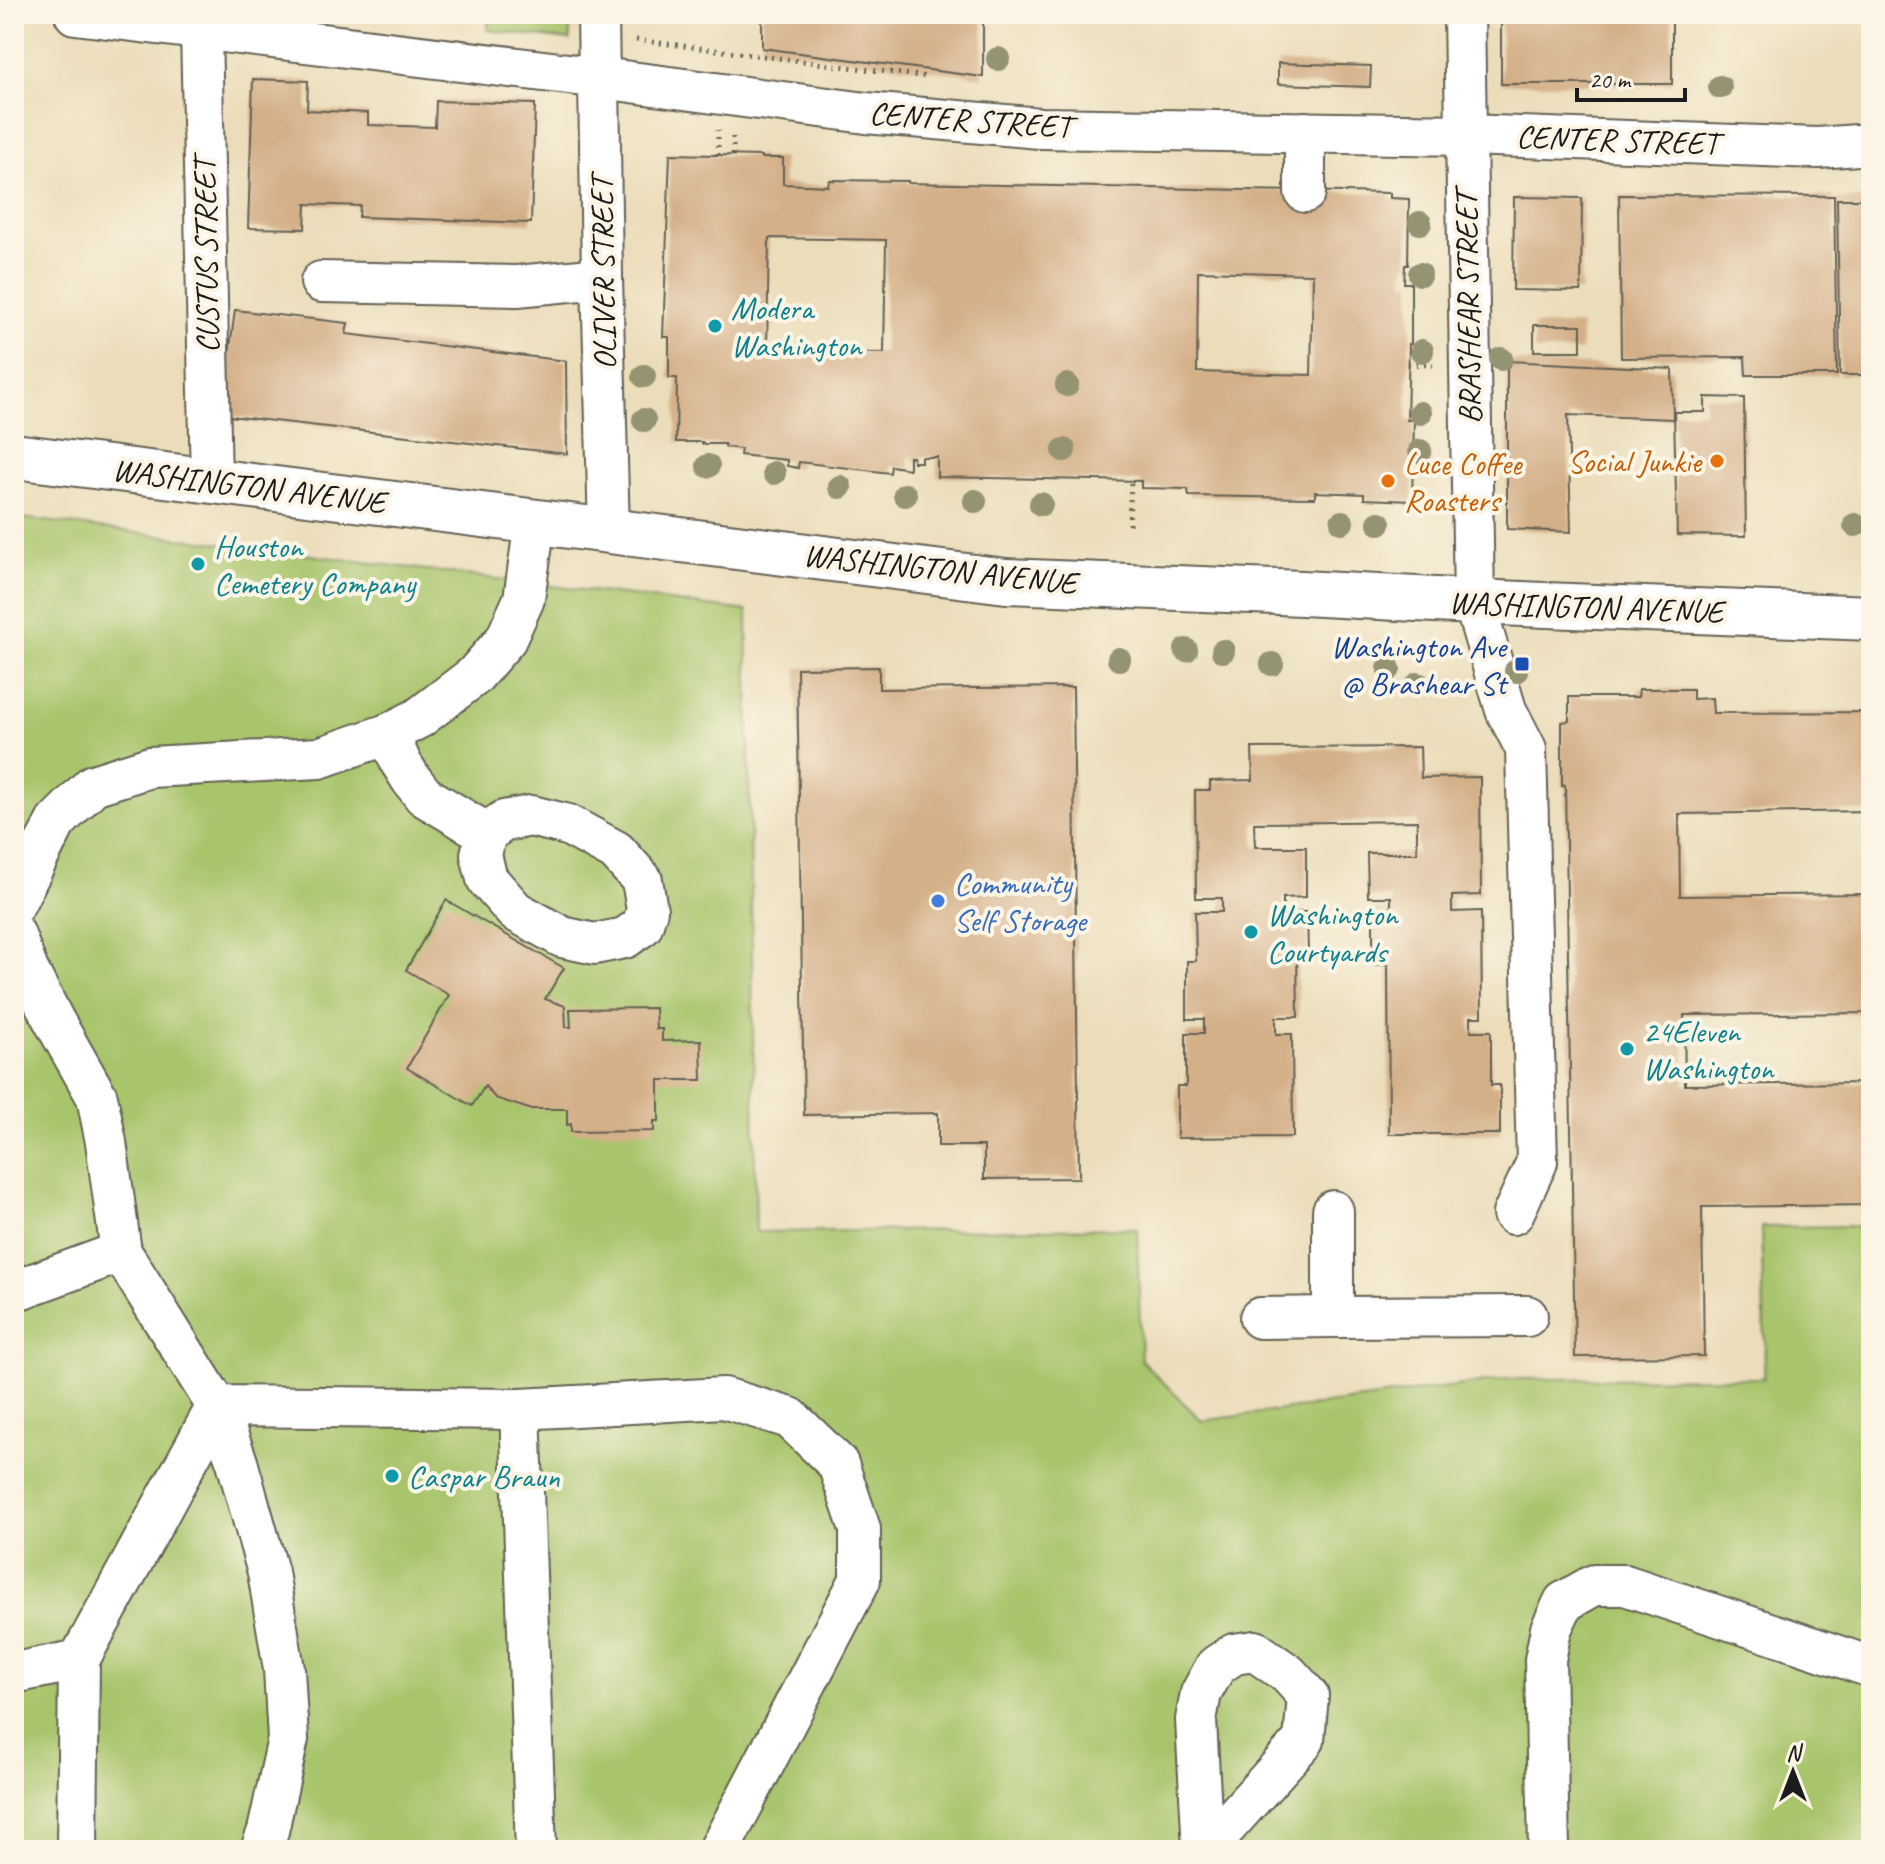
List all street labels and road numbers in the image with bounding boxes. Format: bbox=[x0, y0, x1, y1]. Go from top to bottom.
street label: CENTER STREET bbox=[868, 93, 1079, 148]
street label: CENTER STREET bbox=[1516, 116, 1726, 164]
street label: CUSTUS STREET bbox=[184, 151, 228, 353]
street label: OLIVER STREET bbox=[581, 170, 625, 370]
street label: BRASHEAR STREET bbox=[1445, 183, 1491, 424]
street label: WASHINGTON AVENUE bbox=[110, 449, 392, 524]
street label: WASHINGTON AVENUE bbox=[801, 534, 1083, 604]
street label: WASHINGTON AVENUE bbox=[1448, 582, 1728, 632]

